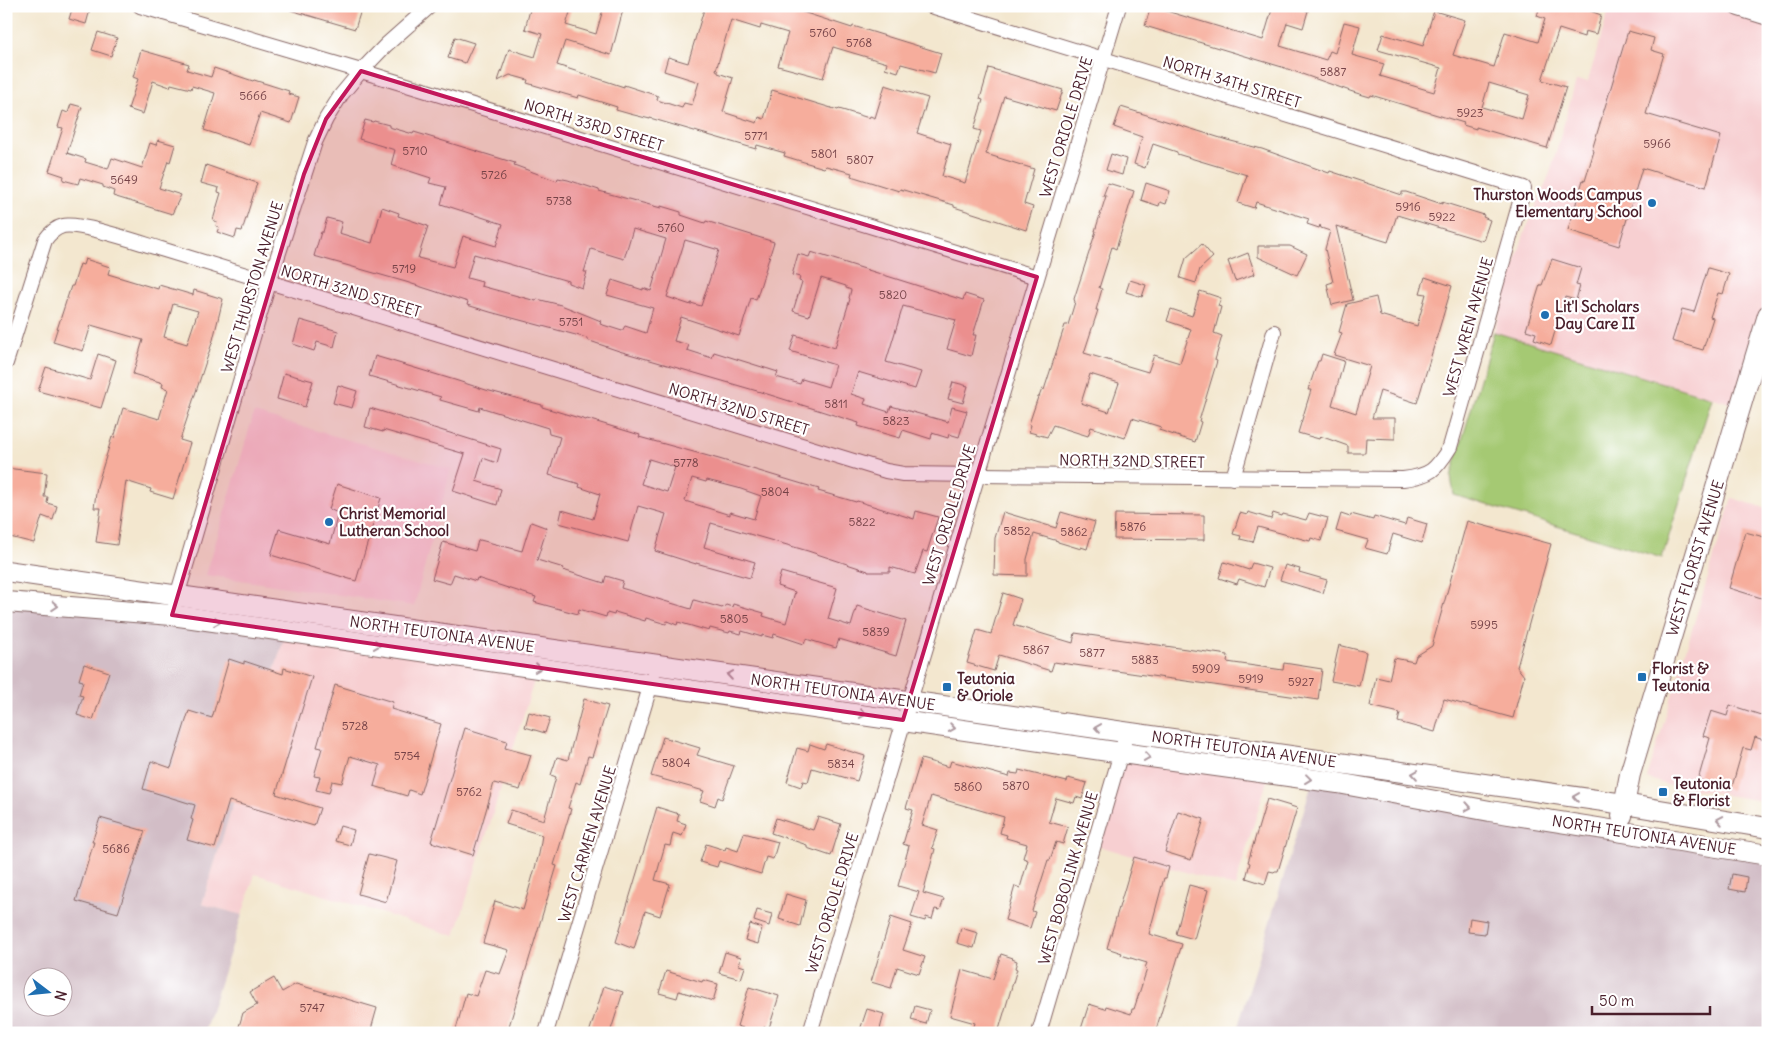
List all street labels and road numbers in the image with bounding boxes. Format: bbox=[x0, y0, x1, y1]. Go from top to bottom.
street label: NORTH 34TH STREET bbox=[1161, 52, 1304, 112]
street label: WEST ORIOLE DRIVE bbox=[1035, 54, 1097, 200]
street label: NORTH 33RD STREET bbox=[522, 95, 666, 155]
street label: WEST THURSTON AVENUE bbox=[217, 199, 287, 375]
street label: WEST WREN AVENUE bbox=[1439, 255, 1497, 399]
street label: NORTH 32ND STREET bbox=[279, 261, 424, 321]
street label: NORTH 32ND STREET bbox=[667, 379, 812, 439]
street label: WEST ORIOLE DRIVE bbox=[918, 442, 980, 588]
street label: NORTH 32ND STREET bbox=[1059, 450, 1205, 472]
street label: WEST FLORIST AVENUE bbox=[1662, 477, 1728, 638]
street label: NORTH TEUTONIA AVENUE bbox=[348, 612, 536, 656]
street label: NORTH TEUTONIA AVENUE bbox=[749, 670, 937, 714]
street label: NORTH TEUTONIA AVENUE bbox=[1150, 727, 1338, 771]
street label: WEST CARMEN AVENUE bbox=[554, 763, 620, 925]
street label: WEST BOBOLINK AVENUE bbox=[1034, 789, 1102, 967]
street label: NORTH TEUTONIA AVENUE bbox=[1551, 811, 1738, 859]
street label: WEST ORIOLE DRIVE bbox=[801, 830, 863, 976]

